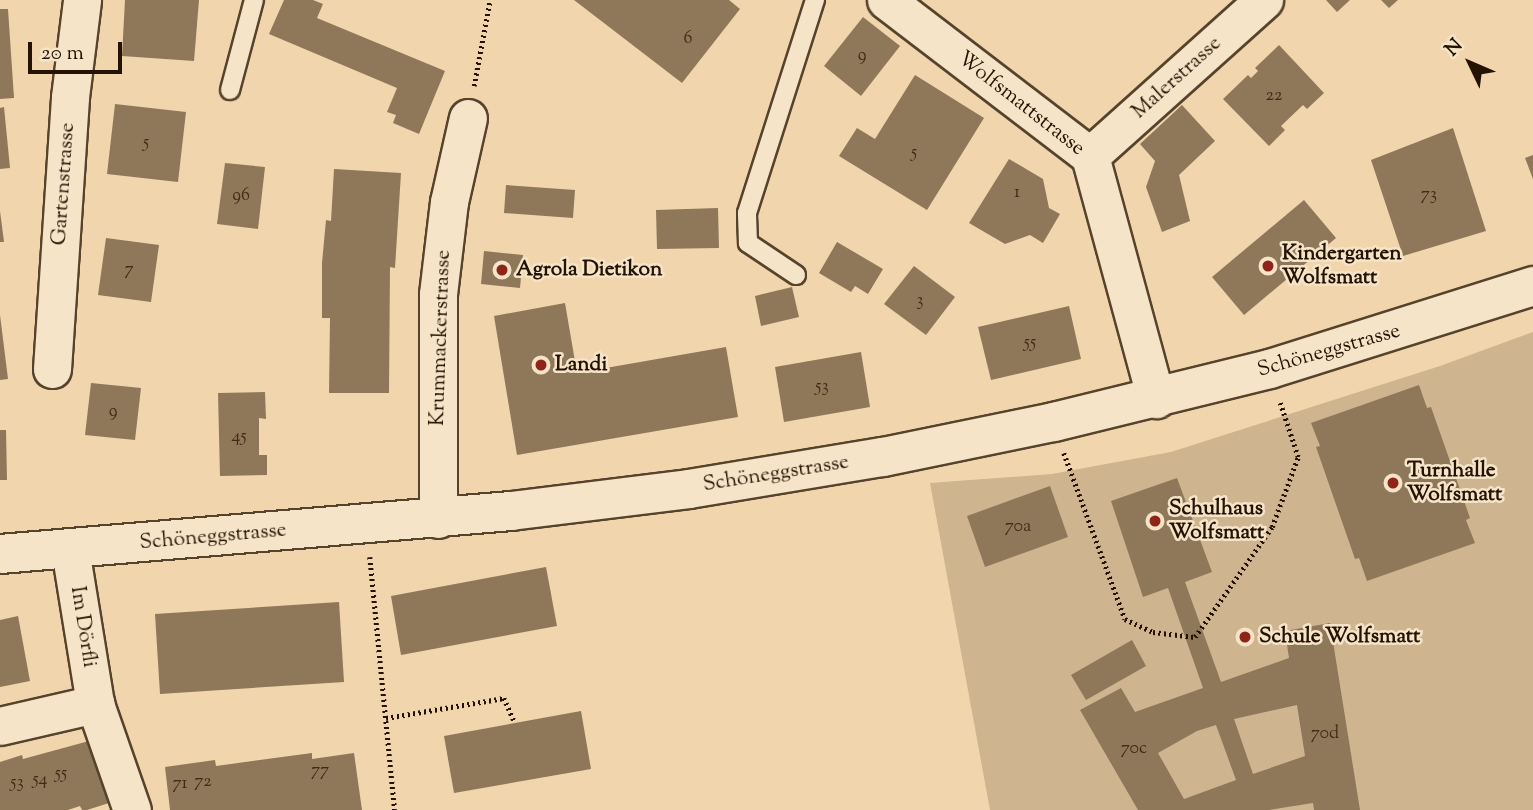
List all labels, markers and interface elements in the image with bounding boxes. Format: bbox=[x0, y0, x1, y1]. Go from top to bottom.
scale bar bbox=[32, 28, 126, 72]
house number: 6 bbox=[684, 28, 692, 50]
north arrow bbox=[1435, 28, 1505, 98]
street label: Malerstrasse bbox=[1127, 31, 1227, 125]
text: N bbox=[1440, 33, 1470, 63]
text: 20 m bbox=[41, 39, 84, 69]
house number: 9 bbox=[858, 45, 866, 67]
street label: Wolfsmattstrasse bbox=[952, 47, 1090, 161]
house number: 22 bbox=[1266, 85, 1282, 107]
street label: Gartenstrasse bbox=[47, 122, 81, 246]
house number: 5 bbox=[143, 132, 149, 154]
house number: 5 bbox=[911, 142, 917, 164]
house number: 1 bbox=[1014, 182, 1020, 204]
house number: 73 bbox=[1421, 184, 1437, 206]
house number: 96 bbox=[232, 185, 250, 207]
place label: Kindergarten Wolfsmatt bbox=[1282, 241, 1402, 291]
street label: Krummackerstrasse bbox=[425, 249, 457, 427]
place label: Agrola Dietikon bbox=[516, 257, 662, 283]
marker: Kindergarten Wolfsmatt bbox=[1260, 258, 1276, 274]
house number: 7 bbox=[124, 259, 134, 281]
marker: Agrola Dietikon bbox=[494, 262, 510, 278]
house number: 3 bbox=[916, 290, 924, 312]
street label: Schöneggstrasse bbox=[1255, 319, 1403, 383]
house number: 55 bbox=[1024, 332, 1036, 354]
place label: Landi bbox=[555, 352, 607, 378]
marker: Landi bbox=[533, 357, 549, 373]
house number: 53 bbox=[815, 376, 829, 398]
house number: 9 bbox=[109, 401, 117, 423]
house number: 45 bbox=[231, 426, 247, 448]
street label: Schöneggstrasse bbox=[701, 450, 851, 498]
place label: Turnhalle Wolfsmatt bbox=[1407, 458, 1502, 508]
marker: Turnhalle Wolfsmatt bbox=[1385, 475, 1401, 491]
place label: Schulhaus Wolfsmatt bbox=[1169, 496, 1264, 546]
marker: Schulhaus Wolfsmatt bbox=[1147, 513, 1163, 529]
house number: 70a bbox=[1005, 516, 1031, 538]
street label: Schöneggstrasse bbox=[139, 518, 287, 556]
street label: Im Dörfli bbox=[64, 585, 102, 669]
place label: Schule Wolfsmatt bbox=[1259, 624, 1420, 650]
marker: Schule Wolfsmatt bbox=[1237, 629, 1253, 645]
house number: 70d bbox=[1311, 723, 1339, 745]
house number: 70c bbox=[1121, 738, 1147, 760]
house number: 77 bbox=[311, 760, 329, 782]
house number: 55 bbox=[55, 763, 67, 785]
house number: 54 bbox=[32, 769, 48, 791]
house number: 72 bbox=[194, 771, 212, 793]
house number: 53 bbox=[10, 772, 24, 794]
house number: 71 bbox=[172, 773, 188, 795]

